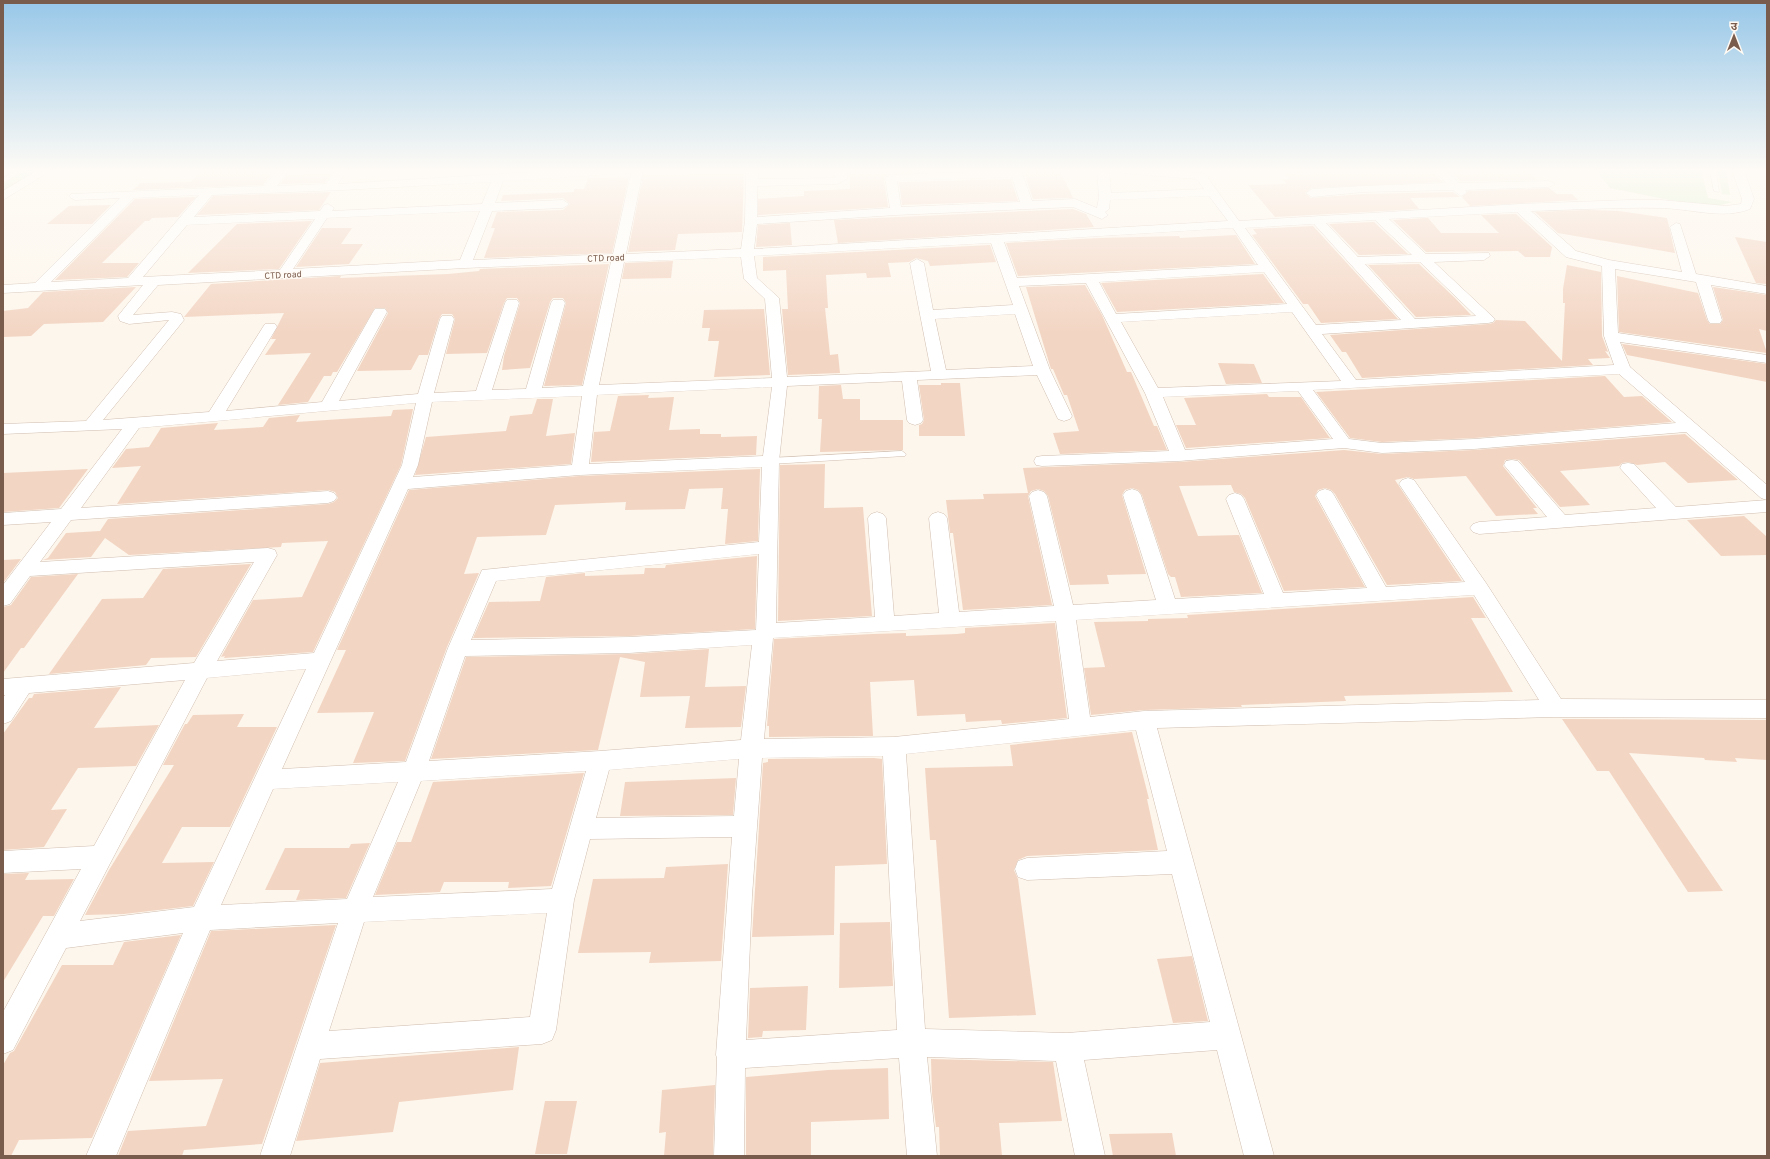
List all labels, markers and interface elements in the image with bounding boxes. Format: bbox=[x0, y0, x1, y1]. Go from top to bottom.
north arrow bbox=[1714, 16, 1754, 56]
text: उ bbox=[1731, 20, 1738, 34]
street label: CTD road bbox=[587, 252, 625, 265]
street label: CTD road bbox=[264, 269, 302, 282]

